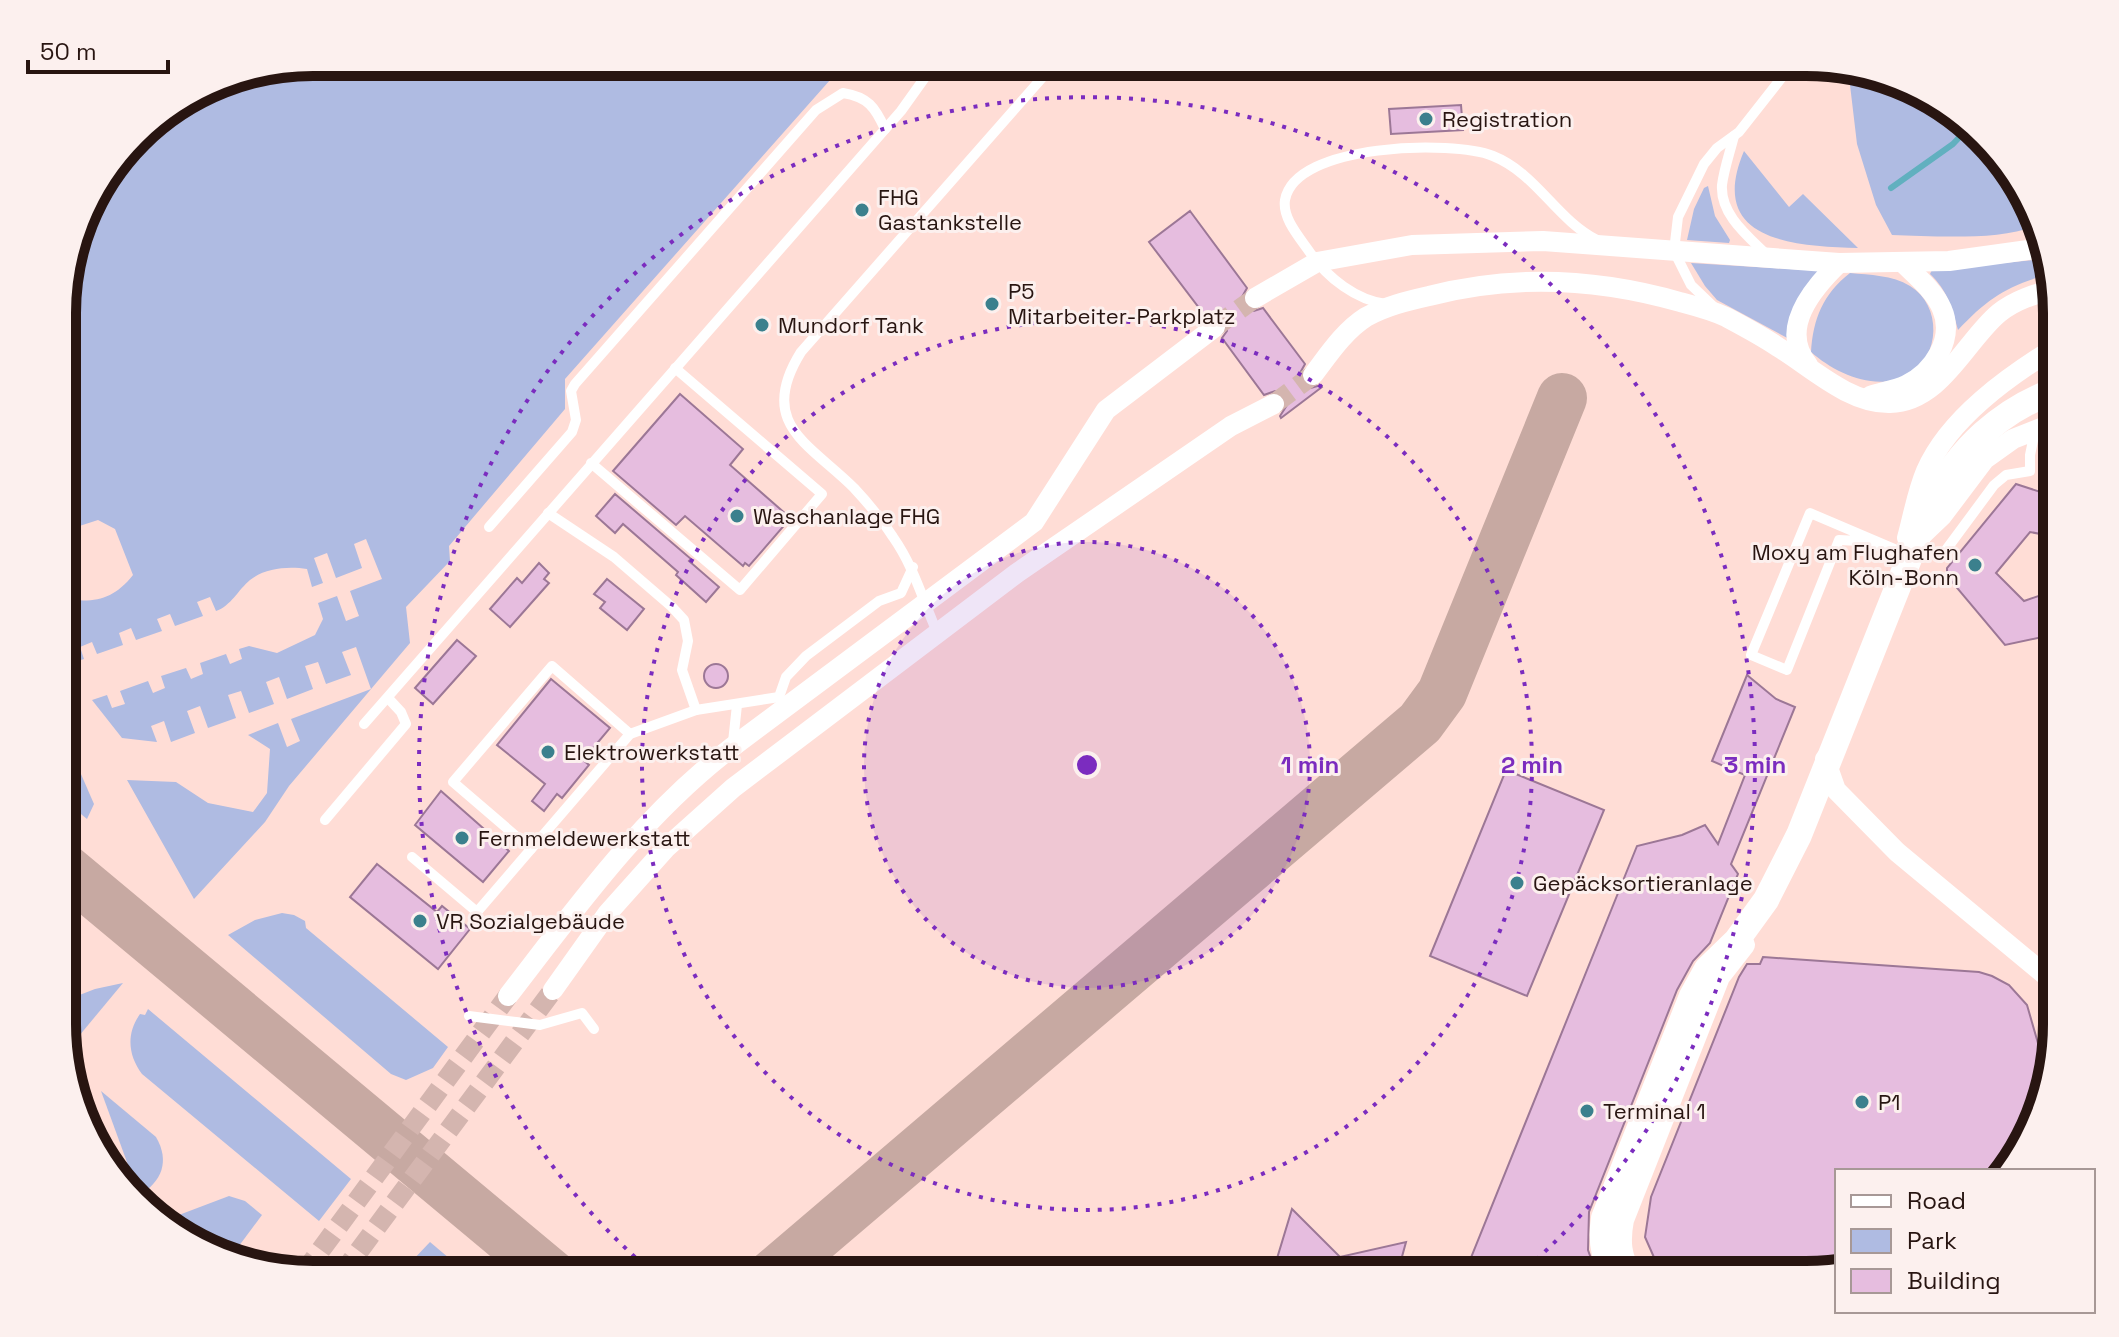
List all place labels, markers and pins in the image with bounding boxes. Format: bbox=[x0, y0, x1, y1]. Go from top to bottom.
place label: Registration bbox=[1442, 105, 1572, 133]
marker: Registration bbox=[1417, 110, 1435, 128]
place label: FHG Gastankstelle bbox=[878, 183, 1022, 236]
marker: FHG Gastankstelle bbox=[853, 201, 871, 219]
place label: P5 Mitarbeiter-Parkplatz bbox=[1008, 277, 1235, 330]
marker: P5 Mitarbeiter-Parkplatz bbox=[983, 295, 1001, 313]
place label: Mundorf Tank bbox=[778, 311, 924, 339]
marker: Mundorf Tank bbox=[753, 316, 771, 334]
place label: Waschanlage FHG bbox=[753, 502, 940, 530]
marker: Waschanlage FHG bbox=[728, 507, 746, 525]
place label: Moxy am Flughafen Köln-Bonn bbox=[1752, 538, 1959, 591]
marker: Moxy am Flughafen Köln-Bonn bbox=[1966, 556, 1984, 574]
place label: Elektrowerkstatt bbox=[564, 738, 740, 766]
marker: Elektrowerkstatt bbox=[539, 743, 557, 761]
centre of rings bbox=[1073, 751, 1101, 779]
place label: Fernmeldewerkstatt bbox=[478, 824, 690, 852]
marker: Fernmeldewerkstatt bbox=[453, 829, 471, 847]
place label: Gepäcksortieranlage bbox=[1533, 869, 1753, 897]
marker: Gepäcksortieranlage bbox=[1508, 874, 1526, 892]
place label: VR Sozialgebäude bbox=[436, 907, 625, 935]
marker: VR Sozialgebäude bbox=[411, 912, 429, 930]
place label: P1 bbox=[1878, 1088, 1900, 1116]
marker: P1 bbox=[1853, 1093, 1871, 1111]
place label: Terminal 1 bbox=[1603, 1097, 1706, 1125]
marker: Terminal 1 bbox=[1578, 1102, 1596, 1120]

